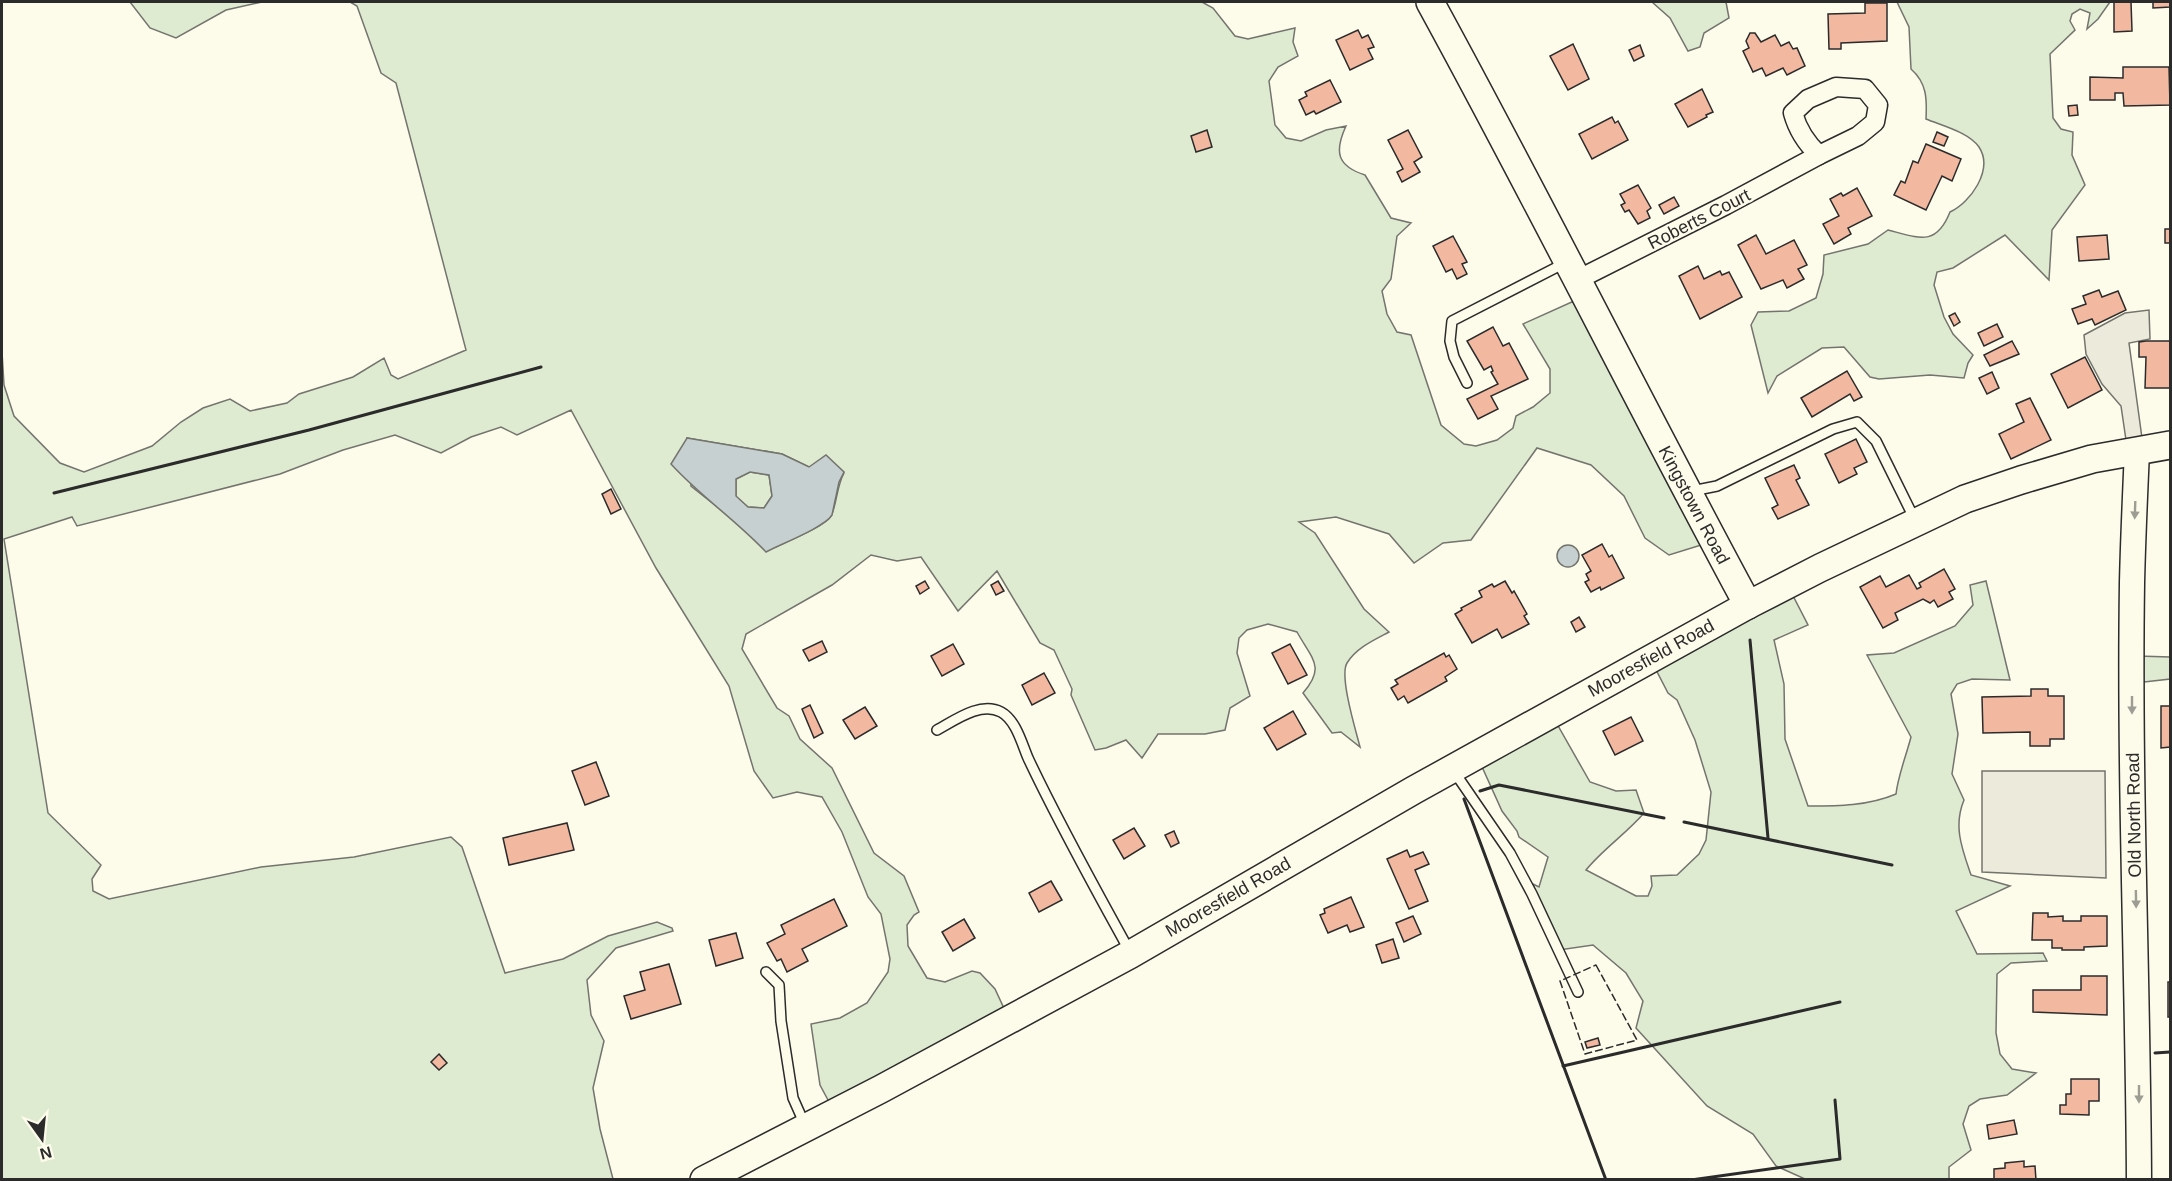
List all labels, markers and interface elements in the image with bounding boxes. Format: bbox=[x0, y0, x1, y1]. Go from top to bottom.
street label: Roberts Court bbox=[1645, 185, 1753, 253]
street label: Kingstown Road bbox=[1654, 442, 1734, 568]
one-way arrow bbox=[2130, 500, 2139, 519]
street label: Mooresfield Road bbox=[1584, 615, 1718, 701]
one-way arrow bbox=[2127, 695, 2137, 714]
street label: Old North Road bbox=[2123, 752, 2145, 878]
street label: Mooresfield Road bbox=[1162, 853, 1294, 941]
one-way arrow bbox=[2131, 890, 2141, 909]
one-way arrow bbox=[2134, 1085, 2144, 1104]
north arrow bbox=[12, 1109, 72, 1169]
text: N bbox=[38, 1143, 54, 1163]

